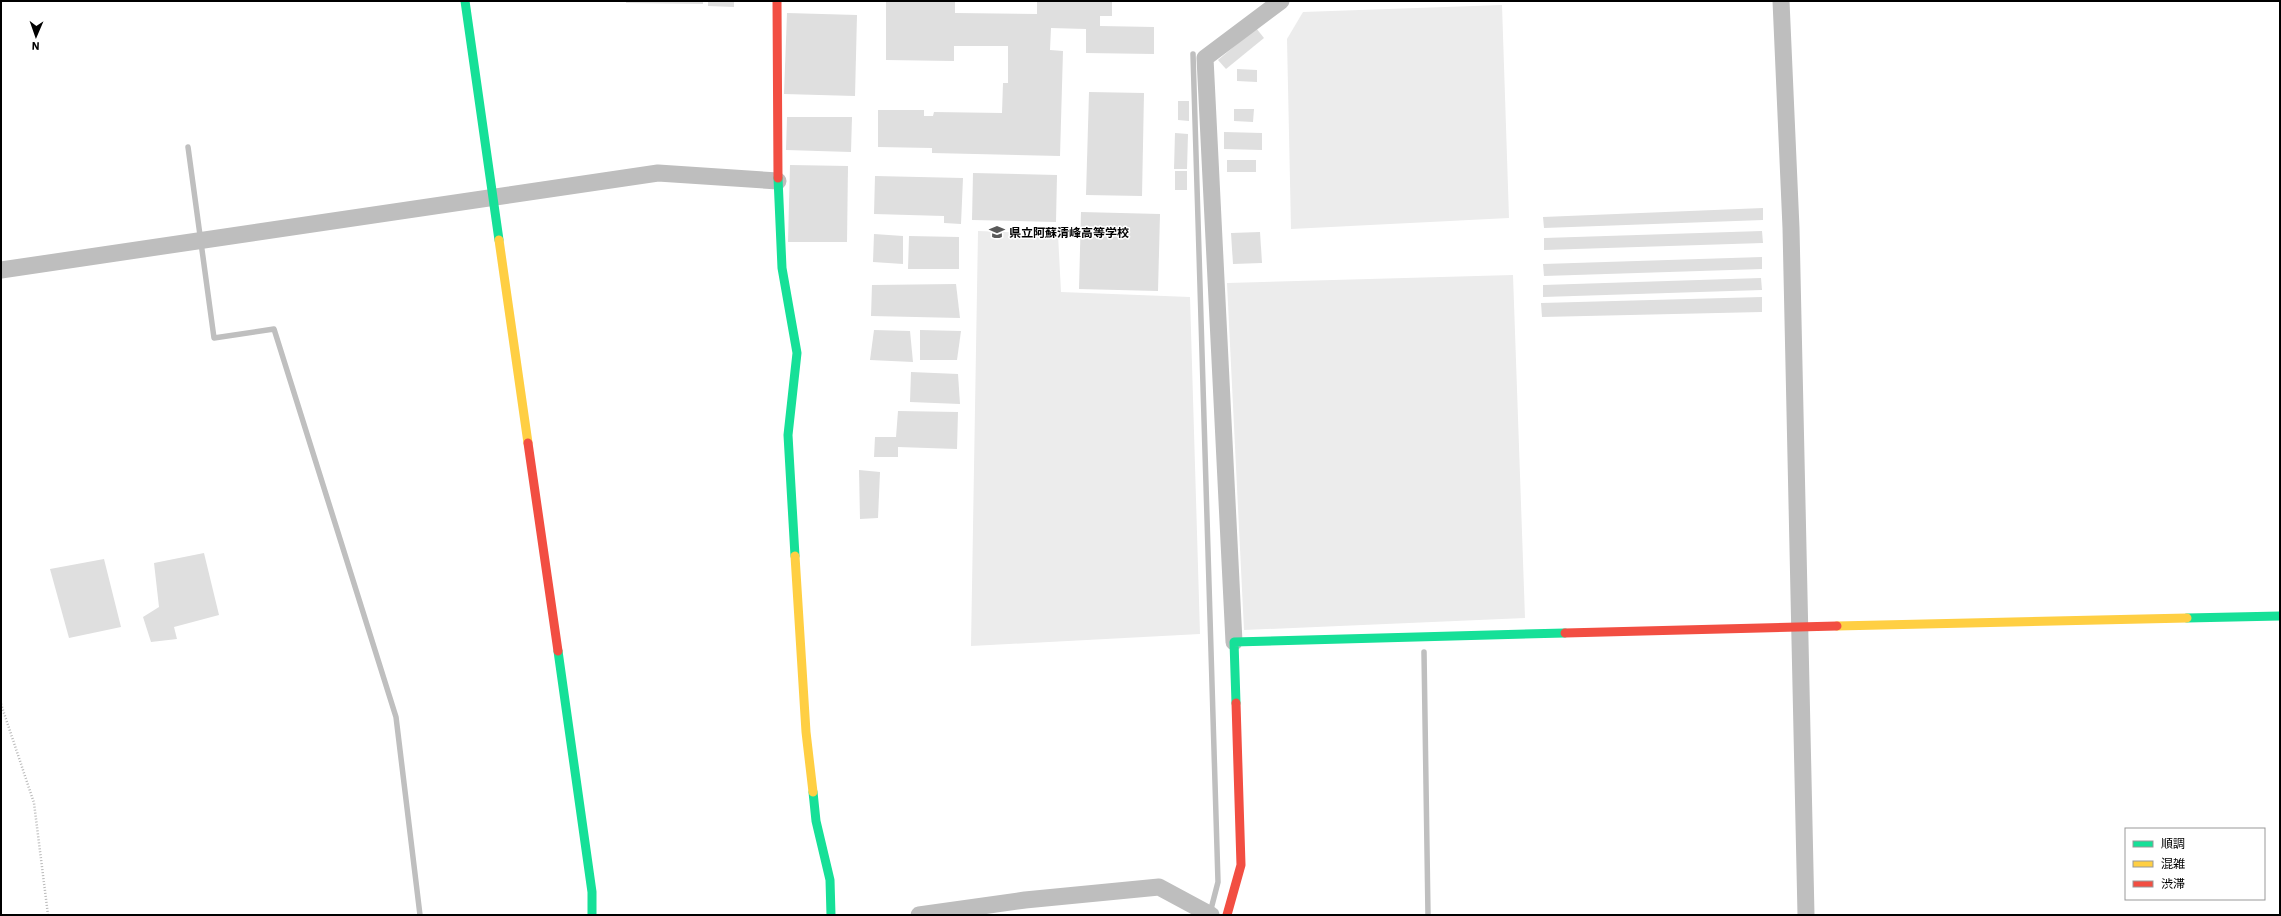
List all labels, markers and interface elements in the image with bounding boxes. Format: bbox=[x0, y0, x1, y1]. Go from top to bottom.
north arrow bbox=[16, 16, 56, 56]
text: N bbox=[31, 39, 40, 53]
school or university icon: 県立阿蘇清峰高等学校 bbox=[988, 223, 1006, 241]
place label: 県立阿蘇清峰高等学校 bbox=[1009, 225, 1129, 240]
legend bbox=[2125, 828, 2265, 900]
text: 順調 bbox=[2161, 836, 2185, 851]
text: 混雑 bbox=[2161, 856, 2185, 871]
text: 渋滞 bbox=[2161, 876, 2185, 891]

